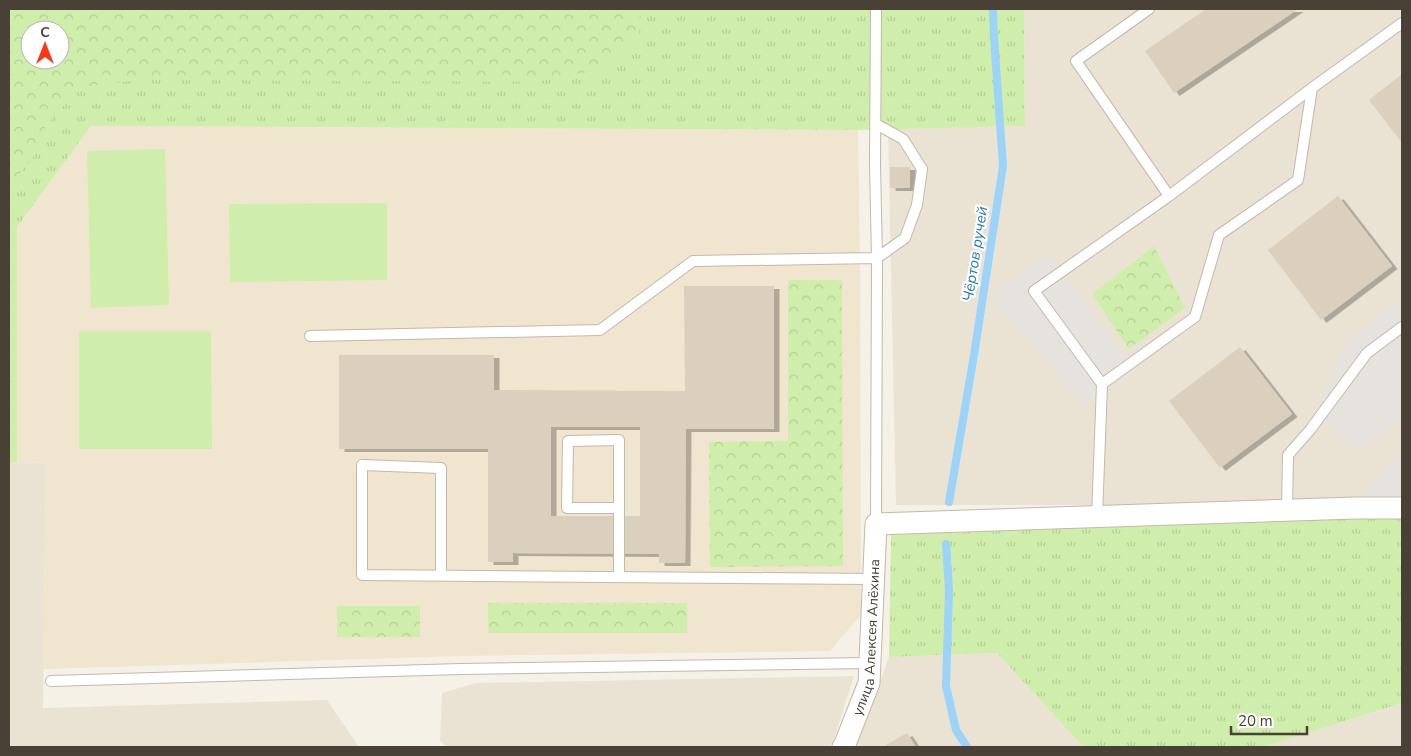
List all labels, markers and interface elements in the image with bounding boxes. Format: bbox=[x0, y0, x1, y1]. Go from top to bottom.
north arrow bbox=[20, 20, 70, 70]
text: С bbox=[40, 23, 50, 42]
water label: Чёртов ручей bbox=[958, 205, 992, 303]
street label: улица Алексея Алёхина bbox=[848, 559, 884, 719]
scale bar bbox=[1231, 704, 1307, 736]
text: 20 m bbox=[1238, 711, 1273, 731]

